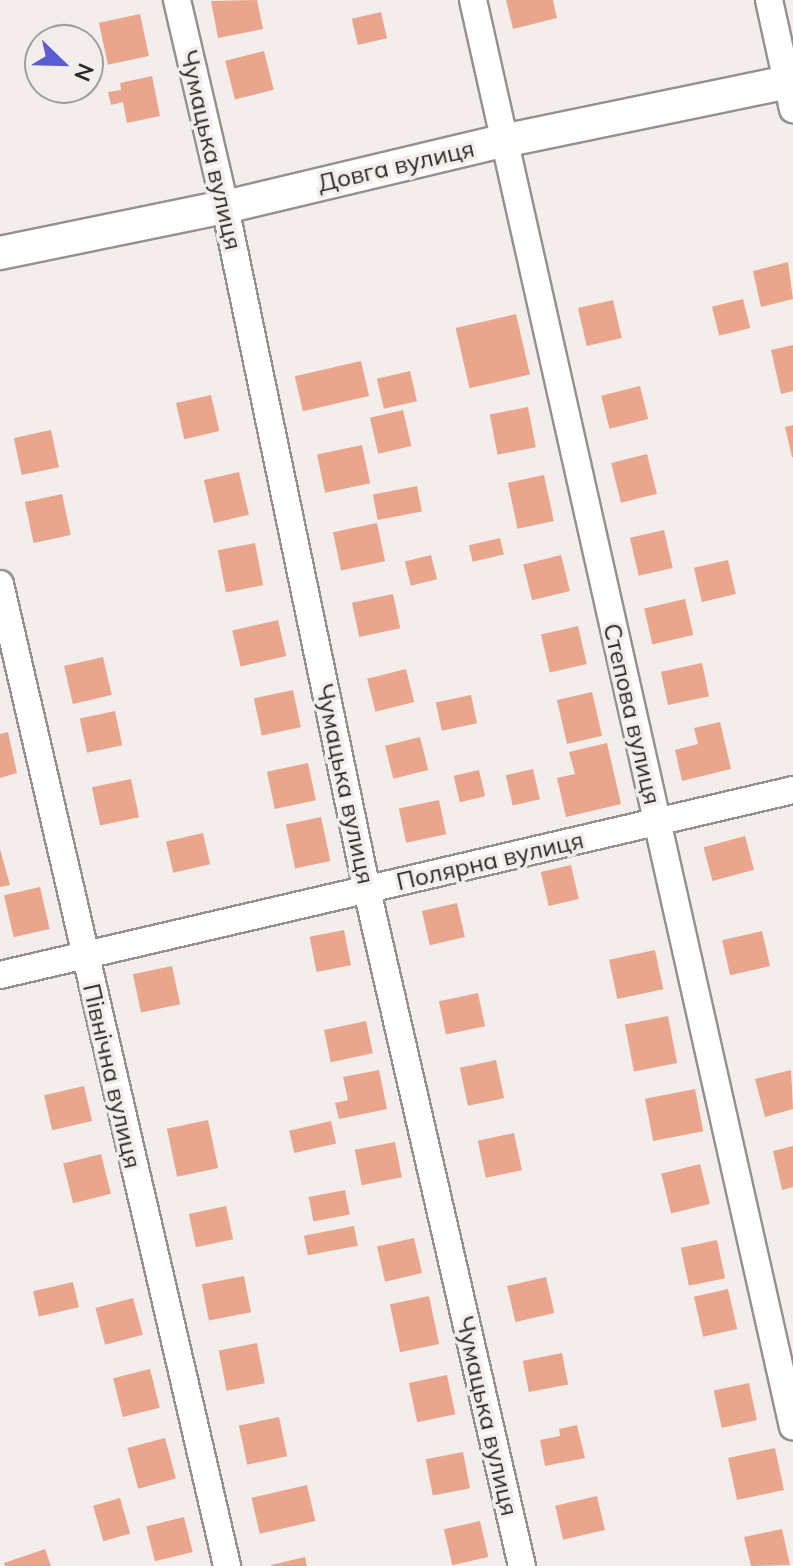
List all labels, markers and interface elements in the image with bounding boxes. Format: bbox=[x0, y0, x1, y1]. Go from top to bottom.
north arrow bbox=[24, 24, 104, 104]
street label: Чумацька вулиця bbox=[174, 47, 248, 253]
text: N bbox=[68, 59, 100, 86]
street label: Довга вулиця bbox=[315, 134, 477, 198]
street label: Степова вулиця bbox=[597, 621, 667, 807]
street label: Чумацька вулиця bbox=[310, 681, 380, 887]
street label: Полярна вулиця bbox=[394, 825, 586, 897]
street label: Північна вулиця bbox=[77, 981, 147, 1171]
street label: Чумацька вулиця bbox=[450, 1313, 524, 1519]

